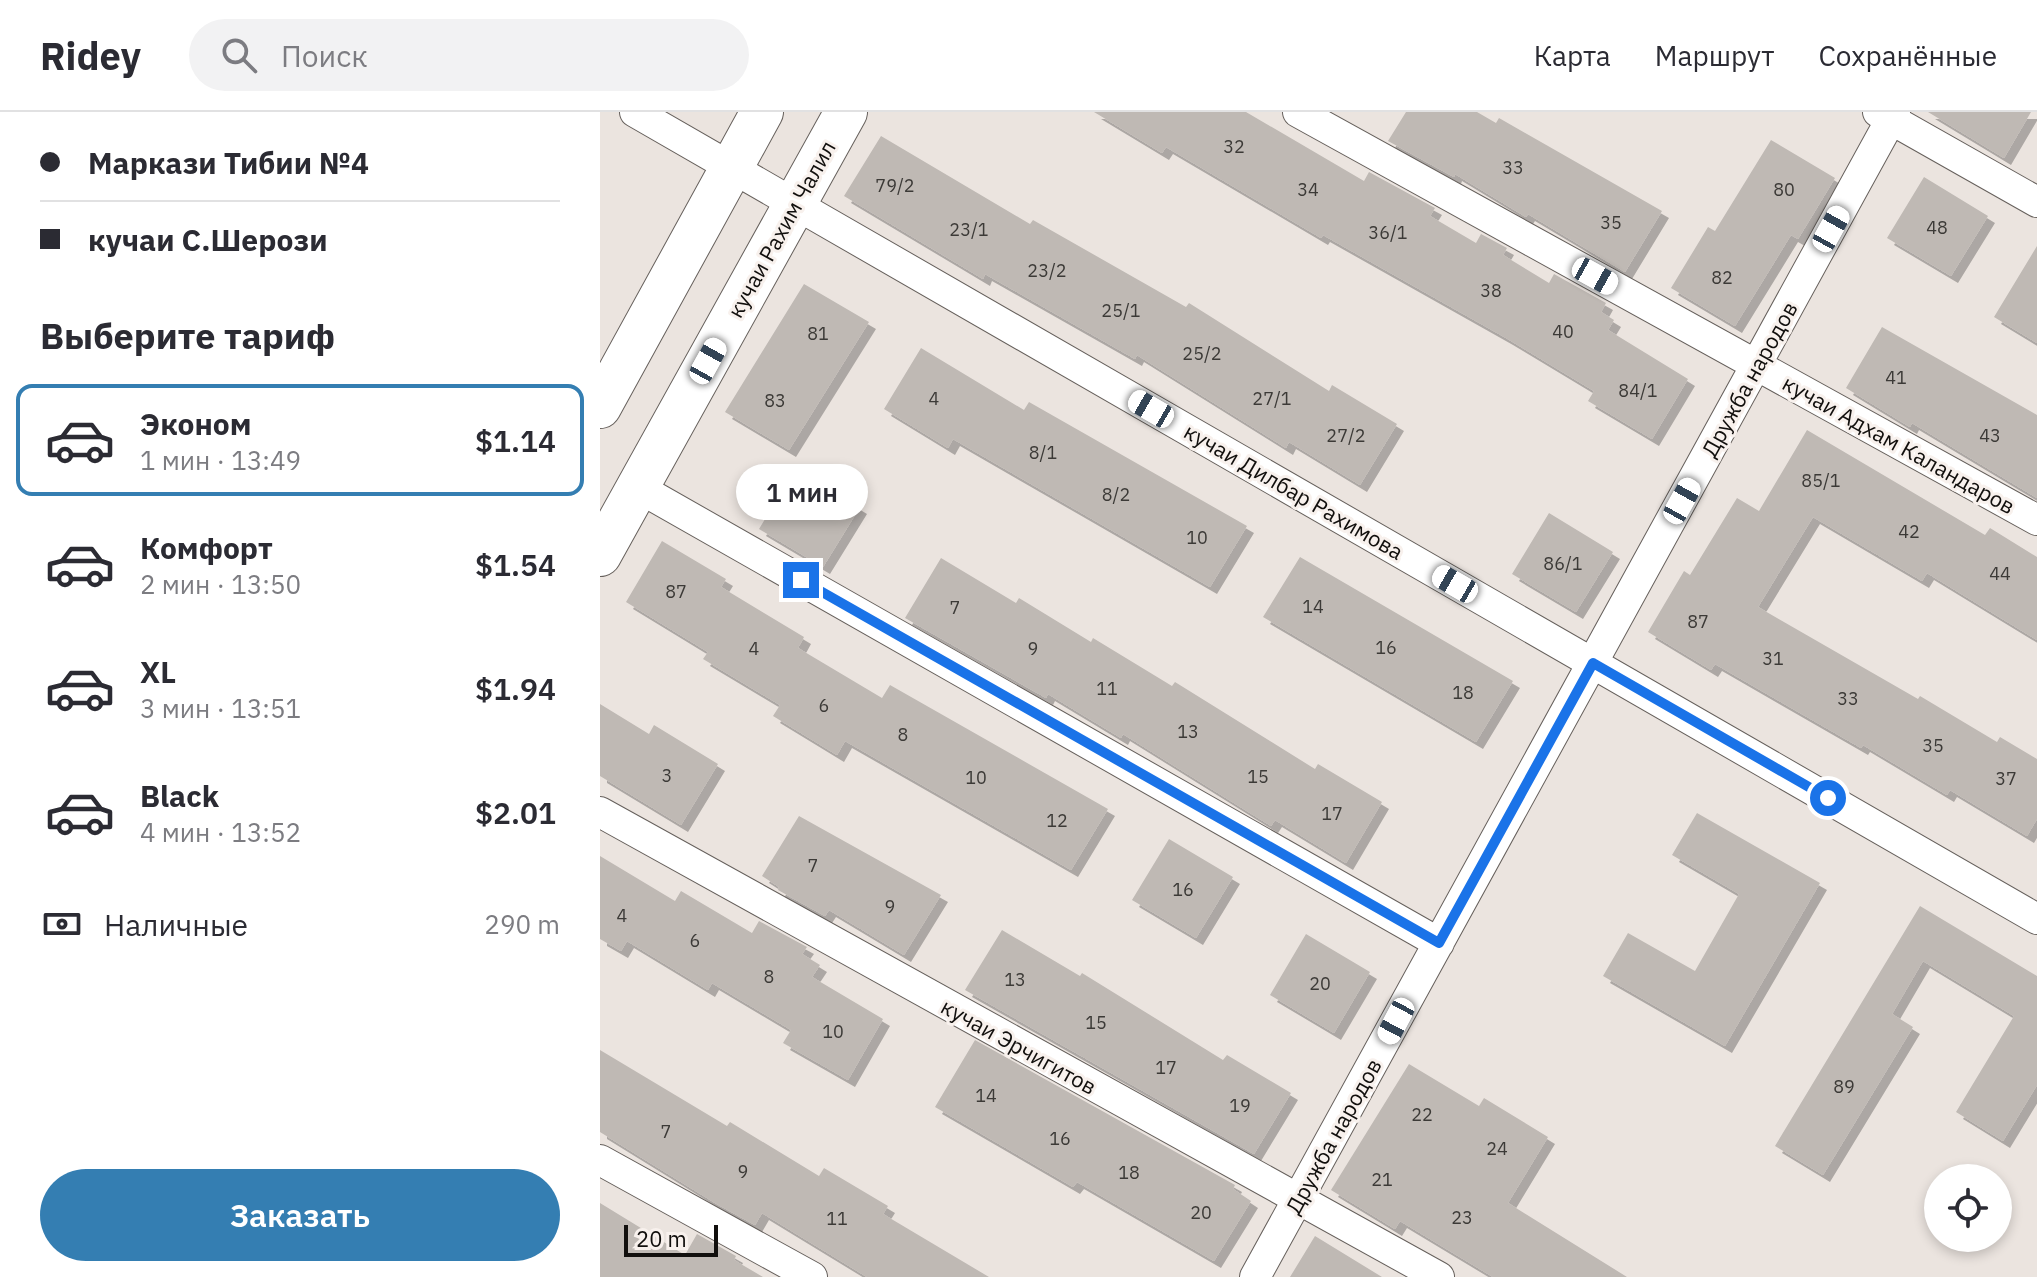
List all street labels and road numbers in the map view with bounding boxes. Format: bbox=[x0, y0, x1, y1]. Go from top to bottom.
street label: кучаи Рахим Чалил bbox=[720, 135, 842, 323]
street label: Дружба народов bbox=[1694, 296, 1804, 462]
street label: кучаи Адхам Каландаров bbox=[1778, 368, 2020, 520]
street label: кучаи Дилбар Рахимова bbox=[1179, 416, 1409, 566]
street label: кучаи Эрчигитов bbox=[936, 991, 1102, 1101]
street label: Дружба народов bbox=[1278, 1053, 1388, 1219]

